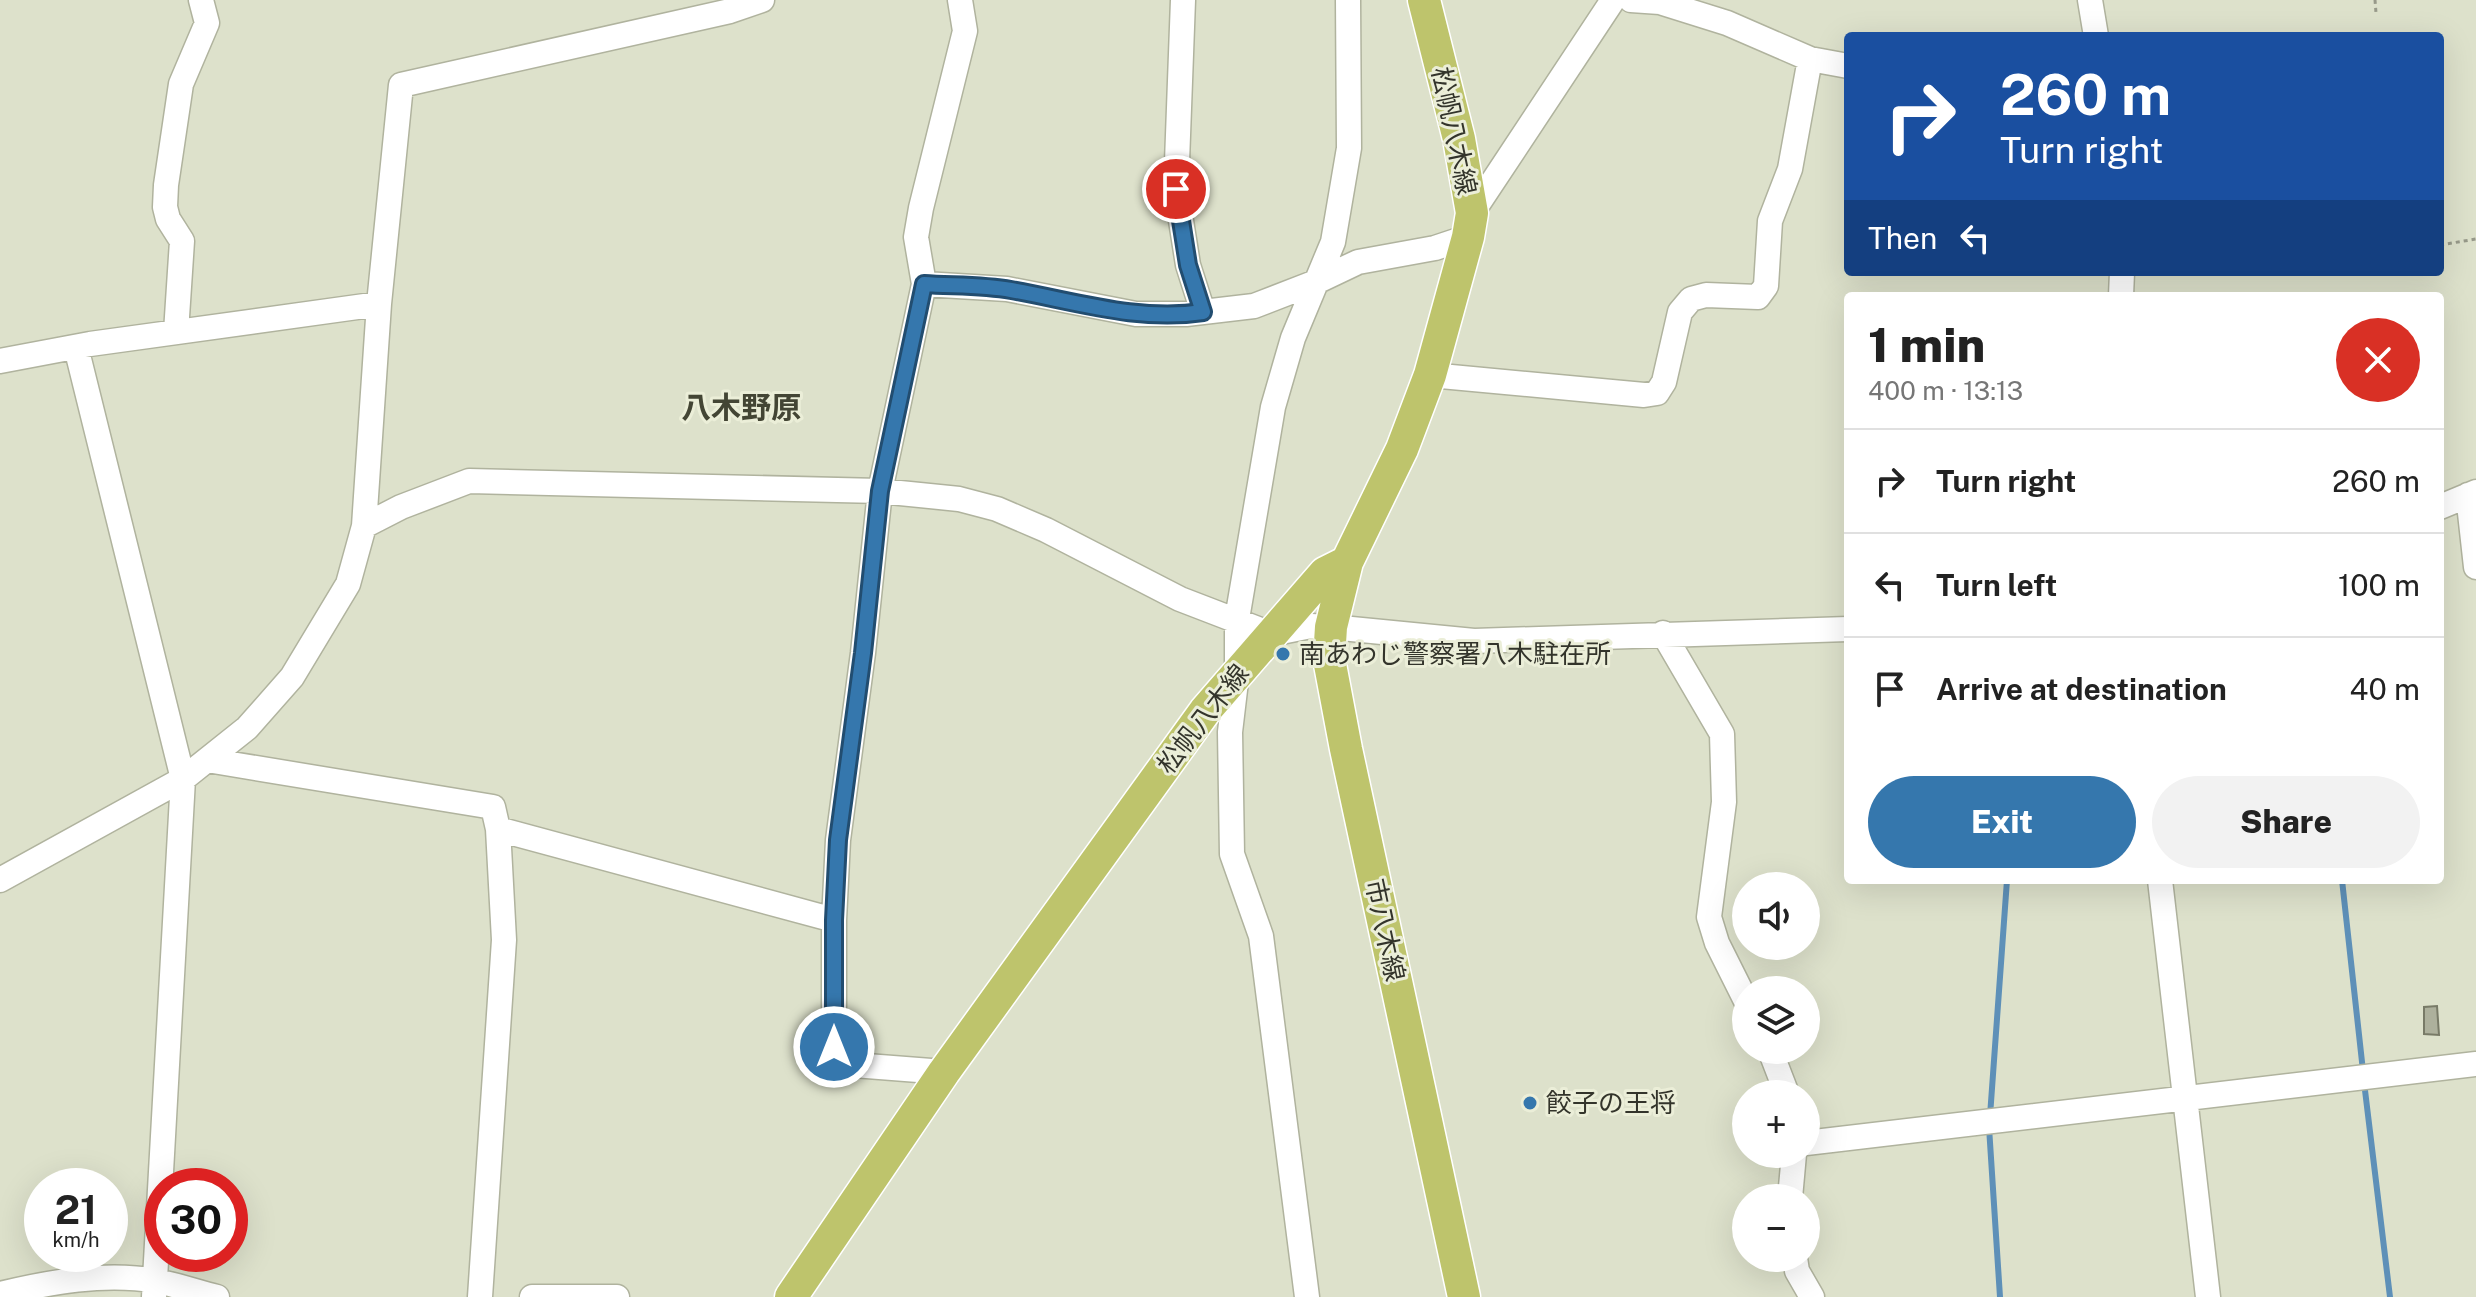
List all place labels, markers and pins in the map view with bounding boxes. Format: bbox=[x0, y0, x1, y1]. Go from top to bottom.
pin bbox=[1142, 155, 1210, 223]
place label: 南あわじ警察署八木駐在所 bbox=[1299, 638, 1611, 669]
marker: 南あわじ警察署八木駐在所 bbox=[1274, 645, 1292, 663]
place label: 餃子の王将 bbox=[1546, 1087, 1676, 1118]
marker: 餃子の王将 bbox=[1521, 1094, 1539, 1112]

